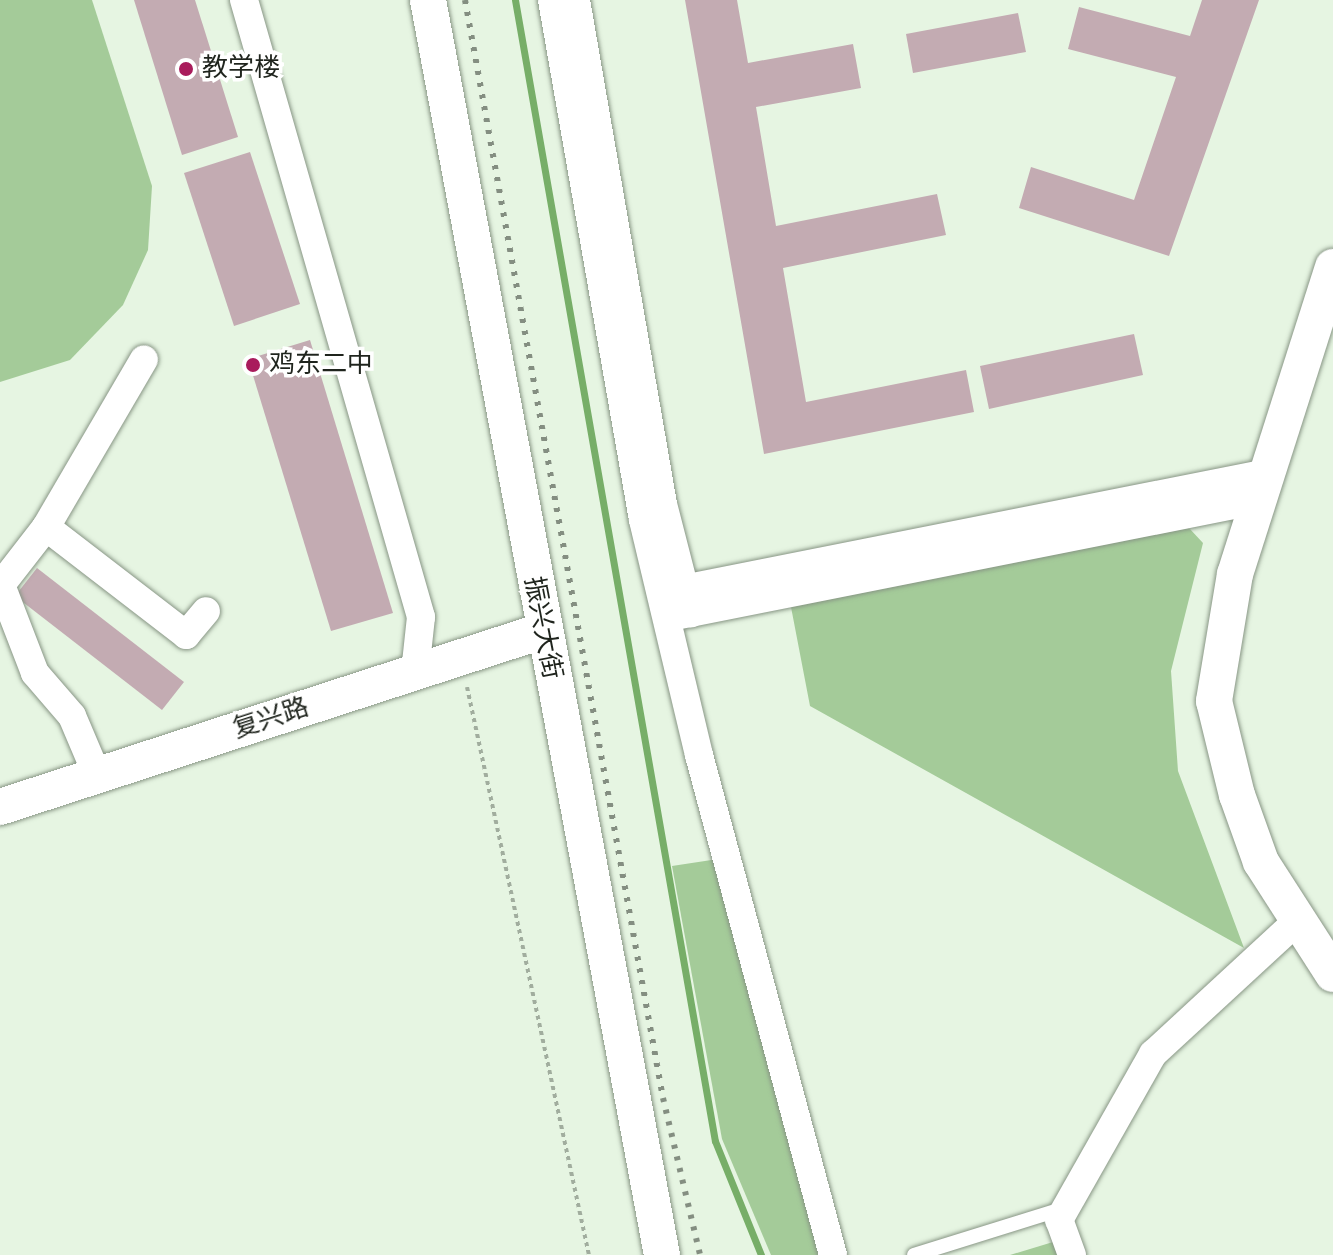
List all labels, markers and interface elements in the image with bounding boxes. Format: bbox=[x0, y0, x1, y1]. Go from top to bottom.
place label: 教学楼 bbox=[202, 53, 280, 85]
marker: 教学楼 bbox=[177, 60, 195, 78]
place label: 鸡东二中 bbox=[269, 349, 373, 381]
marker: 鸡东二中 bbox=[244, 356, 262, 374]
street label: 振兴大街 bbox=[517, 574, 567, 682]
street label: 复兴路 bbox=[229, 692, 313, 746]

